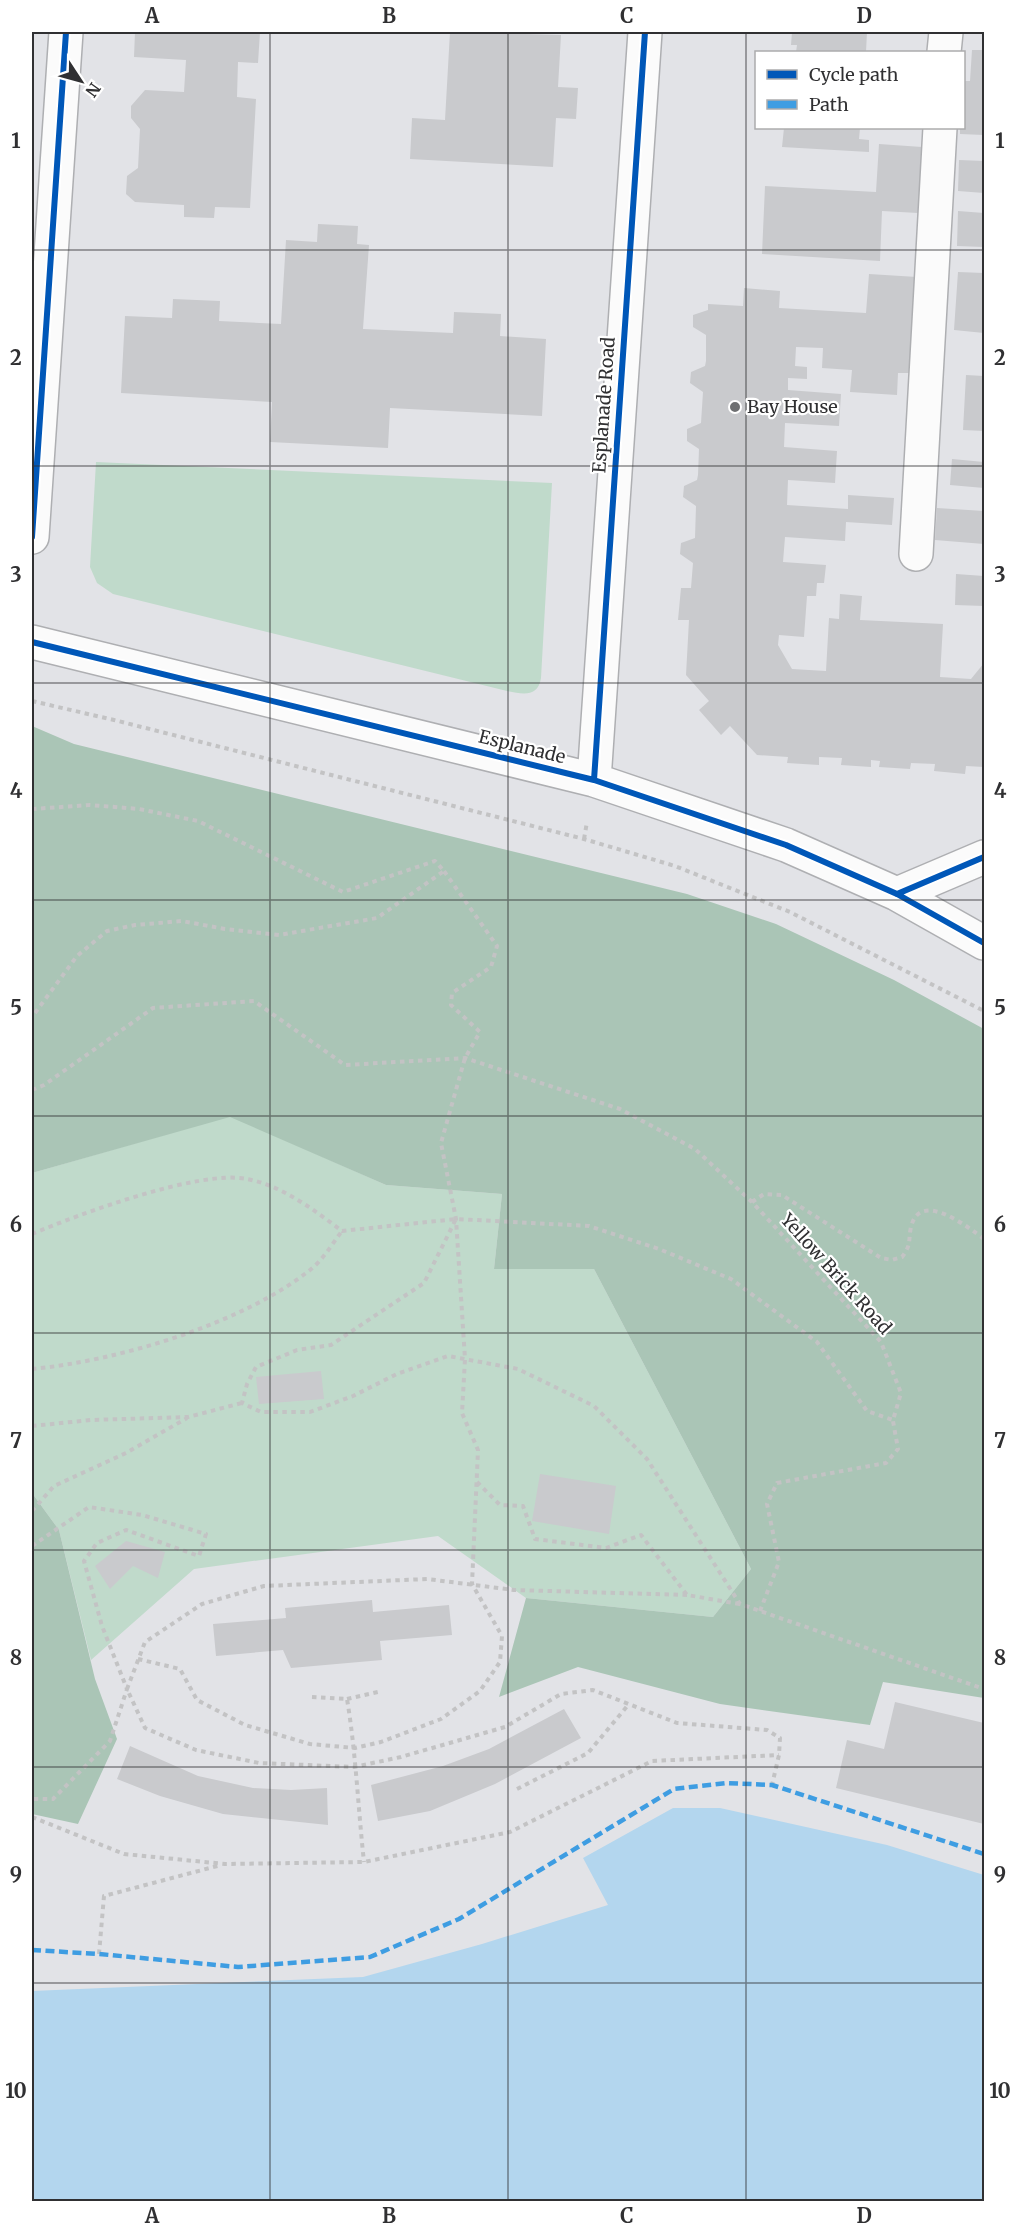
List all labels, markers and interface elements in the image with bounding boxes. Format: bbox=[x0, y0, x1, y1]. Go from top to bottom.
text: A bbox=[144, 3, 160, 28]
text: B bbox=[382, 3, 396, 28]
text: C bbox=[620, 3, 634, 28]
text: D bbox=[856, 3, 872, 28]
north arrow bbox=[51, 51, 111, 111]
legend bbox=[755, 51, 965, 129]
text: Cycle path bbox=[809, 63, 899, 86]
text: N bbox=[81, 79, 105, 101]
text: Path bbox=[809, 93, 849, 116]
text: 1 bbox=[11, 128, 21, 153]
text: 1 bbox=[995, 128, 1005, 153]
street label: Esplanade Road bbox=[587, 336, 620, 474]
text: 2 bbox=[10, 345, 22, 370]
text: 2 bbox=[994, 345, 1006, 370]
place label: Bay House bbox=[747, 395, 838, 418]
marker: Bay House bbox=[728, 400, 742, 414]
text: 3 bbox=[10, 562, 22, 587]
text: 3 bbox=[994, 562, 1006, 587]
street label: Esplanade bbox=[476, 725, 568, 768]
text: 4 bbox=[10, 778, 23, 803]
text: 4 bbox=[994, 778, 1007, 803]
text: 5 bbox=[10, 995, 22, 1020]
text: 5 bbox=[994, 995, 1006, 1020]
street label: Yellow Brick Road bbox=[775, 1208, 897, 1339]
text: 6 bbox=[10, 1212, 22, 1237]
text: 6 bbox=[994, 1212, 1006, 1237]
text: 7 bbox=[10, 1428, 22, 1453]
text: 7 bbox=[994, 1428, 1006, 1453]
text: 8 bbox=[10, 1645, 22, 1670]
text: 8 bbox=[994, 1645, 1006, 1670]
text: 9 bbox=[10, 1862, 22, 1887]
text: 9 bbox=[994, 1862, 1006, 1887]
text: 10 bbox=[5, 2078, 27, 2103]
text: 10 bbox=[989, 2078, 1011, 2103]
text: A bbox=[144, 2203, 160, 2228]
text: B bbox=[382, 2203, 396, 2228]
text: C bbox=[620, 2203, 634, 2228]
text: D bbox=[856, 2203, 872, 2228]

